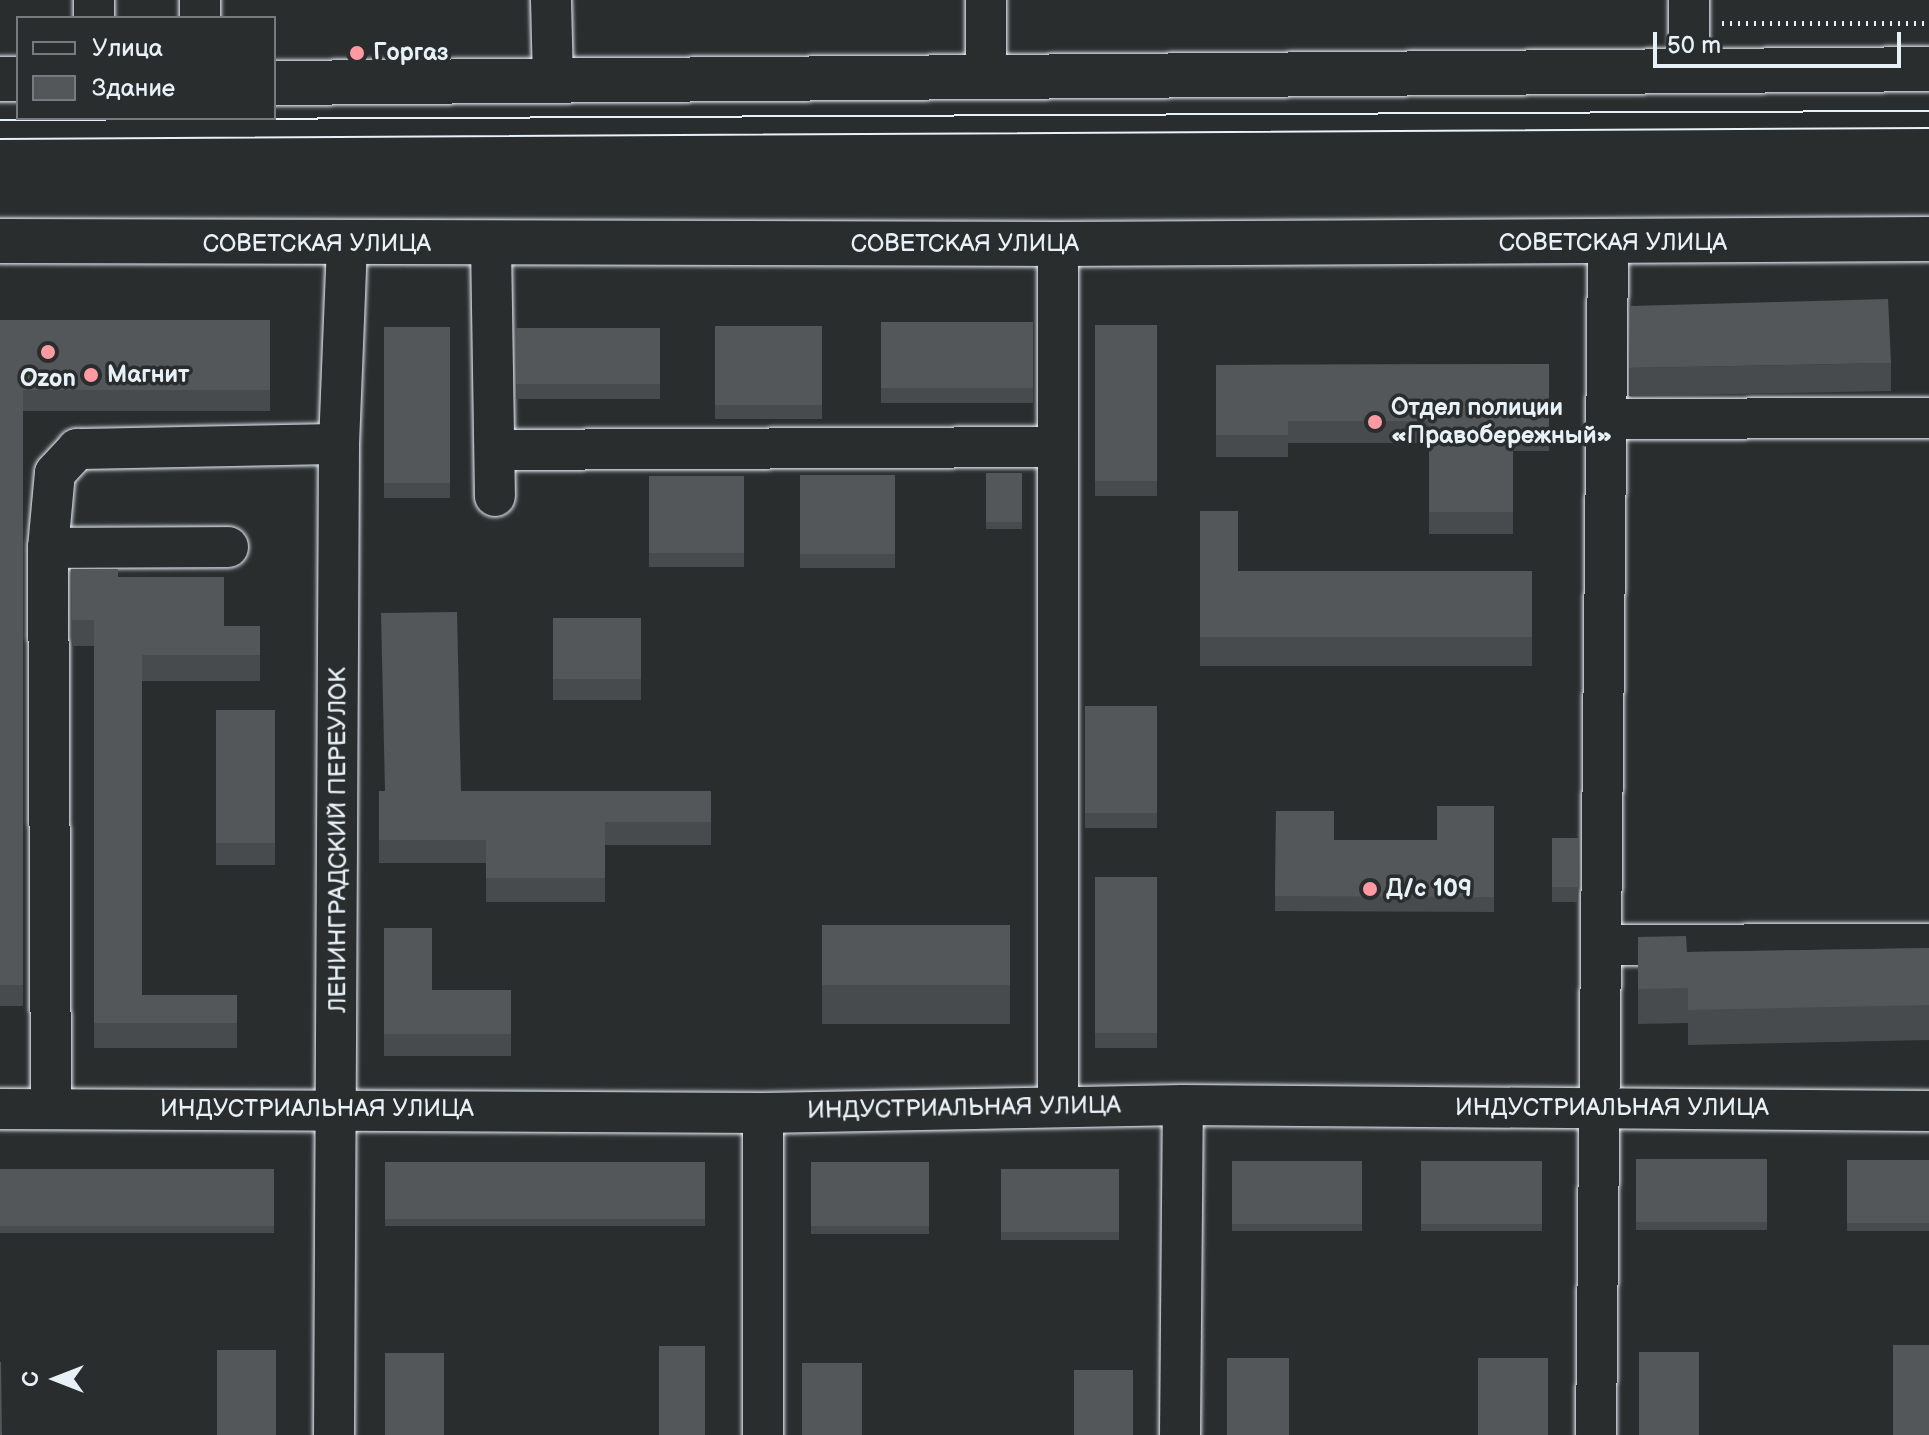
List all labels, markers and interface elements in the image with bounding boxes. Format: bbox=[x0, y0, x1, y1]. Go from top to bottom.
legend bbox=[16, 16, 276, 120]
scale bar bbox=[1657, 16, 1905, 66]
text: 50 m bbox=[1667, 31, 1721, 60]
text: Улица bbox=[92, 34, 163, 63]
place label: Горгаз bbox=[373, 39, 448, 67]
marker: Горгаз bbox=[348, 44, 366, 62]
text: Здание bbox=[92, 74, 175, 103]
street label: СОВЕТСКАЯ УЛИЦА bbox=[1499, 229, 1727, 257]
street label: СОВЕТСКАЯ УЛИЦА bbox=[203, 230, 431, 258]
street label: СОВЕТСКАЯ УЛИЦА bbox=[851, 230, 1079, 258]
marker: Ozon bbox=[39, 343, 57, 361]
place label: Магнит bbox=[107, 361, 189, 389]
place label: Ozon bbox=[20, 365, 76, 393]
marker: Магнит bbox=[82, 366, 100, 384]
place label: Отдел полиции «Правобережный» bbox=[1391, 394, 1612, 450]
marker: Отдел полиции «Правобережный» bbox=[1366, 413, 1384, 431]
street label: ЛЕНИНГРАДСКИЙ ПЕРЕУЛОК bbox=[324, 667, 352, 1013]
place label: Д/с 109 bbox=[1386, 875, 1472, 903]
marker: Д/с 109 bbox=[1361, 880, 1379, 898]
street label: ИНДУСТРИАЛЬНАЯ УЛИЦА bbox=[807, 1091, 1121, 1125]
street label: ИНДУСТРИАЛЬНАЯ УЛИЦА bbox=[1455, 1094, 1769, 1122]
street label: ИНДУСТРИАЛЬНАЯ УЛИЦА bbox=[160, 1095, 474, 1123]
north arrow bbox=[16, 1339, 96, 1419]
text: С bbox=[18, 1371, 45, 1387]

